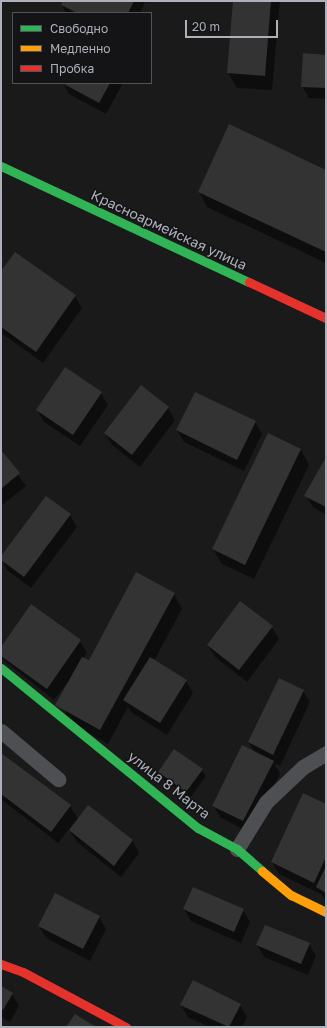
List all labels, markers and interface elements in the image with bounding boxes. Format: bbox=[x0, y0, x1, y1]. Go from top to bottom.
legend bbox=[12, 12, 152, 84]
scale bar bbox=[187, 12, 280, 38]
text: 20 m bbox=[192, 19, 220, 34]
text: Свободно bbox=[50, 21, 108, 36]
text: Медленно bbox=[50, 41, 110, 56]
text: Пробка bbox=[50, 61, 94, 76]
street label: Красноармейская улица bbox=[88, 186, 250, 274]
street label: улица 8 Марта bbox=[125, 748, 213, 822]

